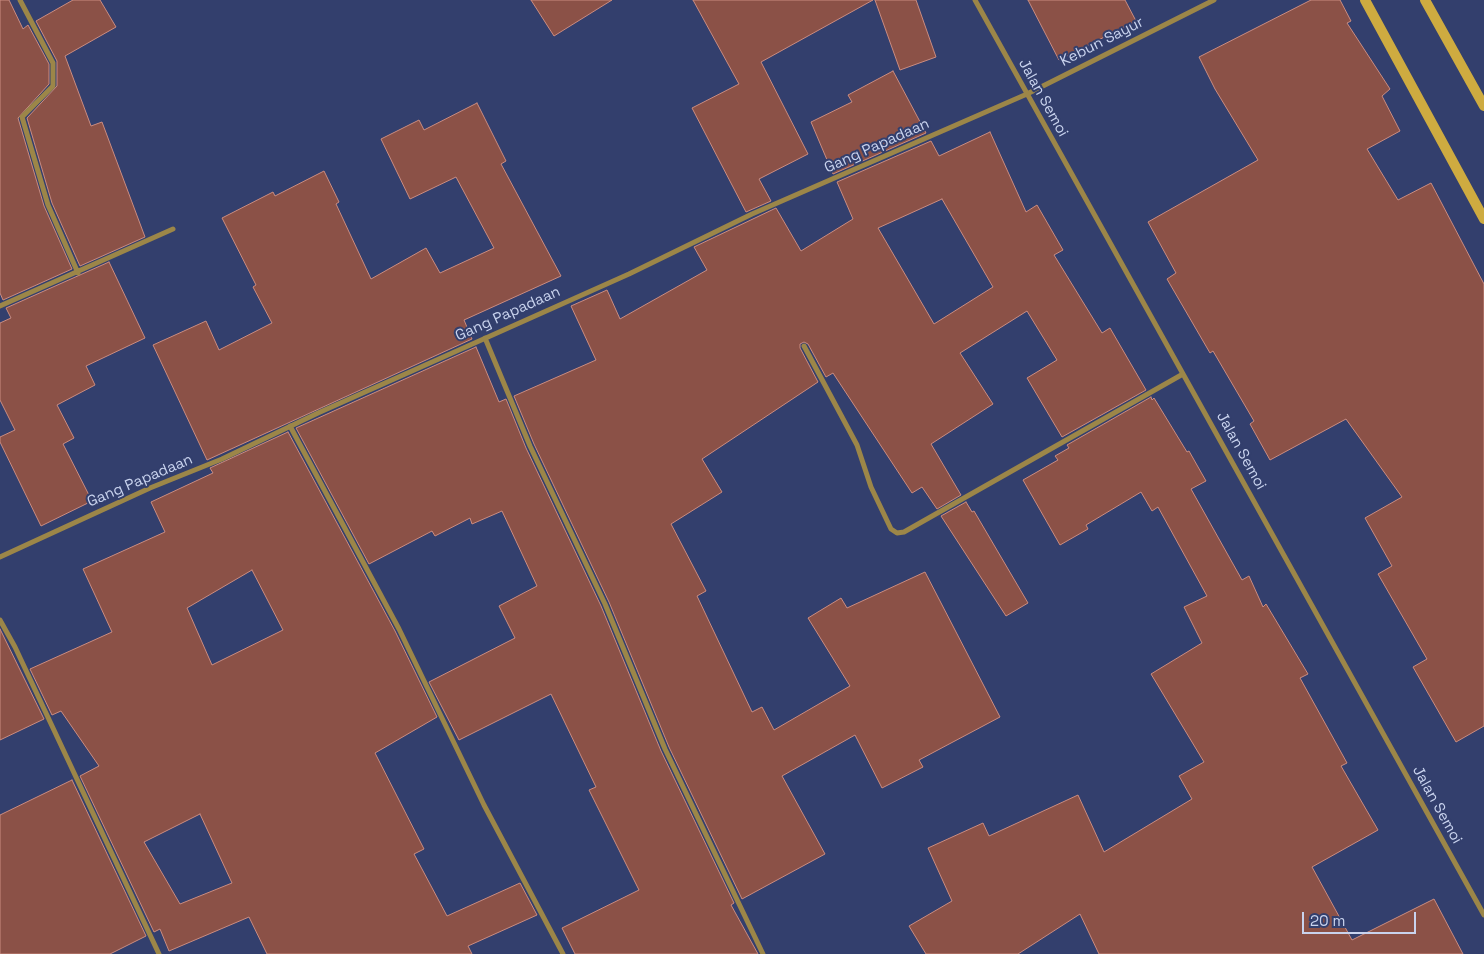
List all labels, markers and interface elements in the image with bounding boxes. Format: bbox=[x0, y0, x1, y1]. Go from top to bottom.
street label: Kebun Sayur bbox=[1057, 13, 1147, 71]
street label: Jalan Semoi bbox=[1014, 56, 1072, 140]
street label: Gang Papadaan bbox=[822, 115, 932, 177]
street label: Gang Papadaan bbox=[453, 283, 563, 345]
street label: Jalan Semoi bbox=[1212, 409, 1270, 493]
street label: Gang Papadaan bbox=[85, 451, 195, 511]
street label: Jalan Semoi bbox=[1408, 763, 1466, 847]
scale bar bbox=[1304, 902, 1418, 934]
text: 20 m bbox=[1310, 911, 1345, 930]

